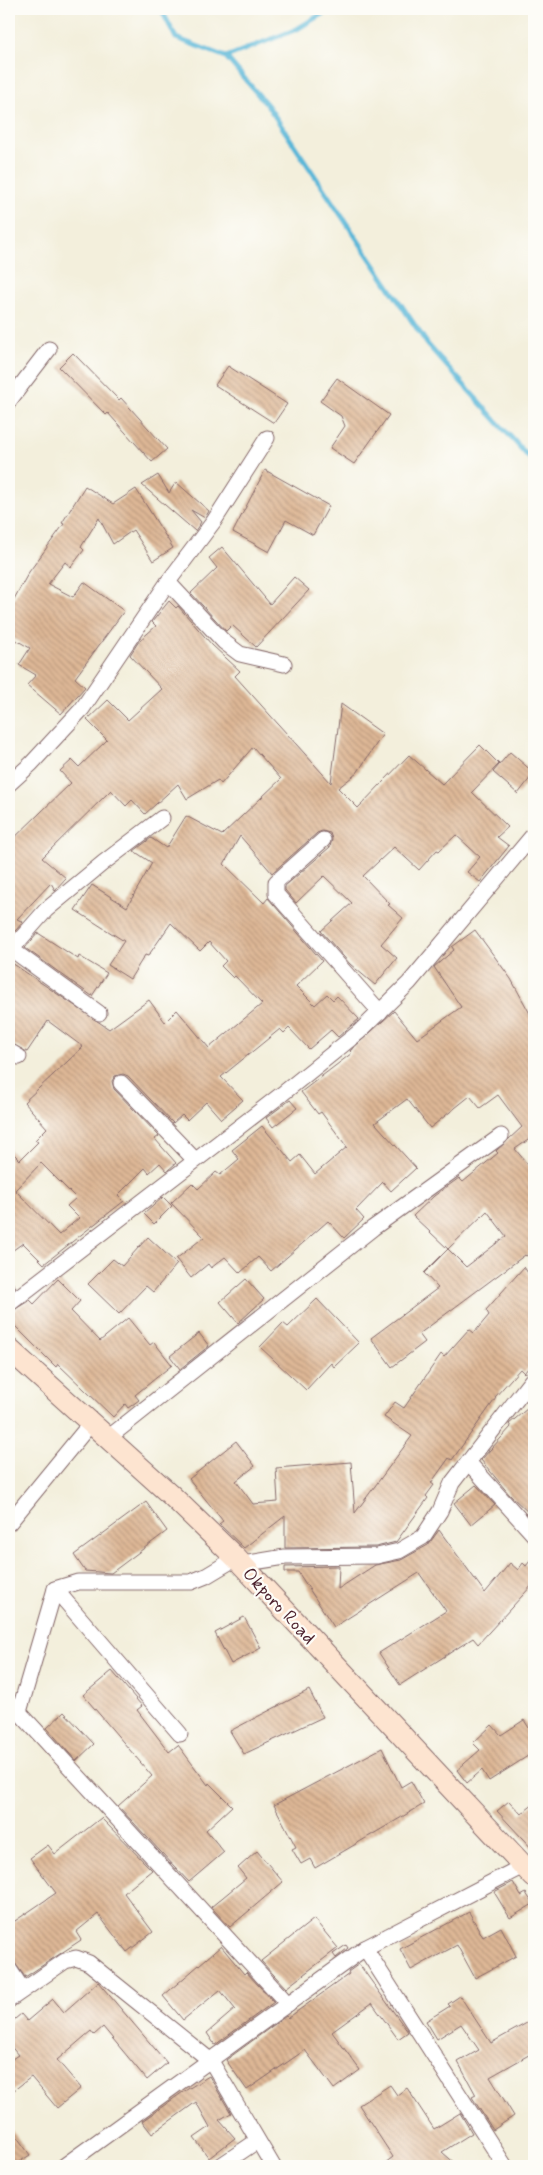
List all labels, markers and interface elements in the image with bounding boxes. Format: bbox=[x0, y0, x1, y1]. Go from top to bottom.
street label: Okporo Road bbox=[237, 1562, 321, 1650]

